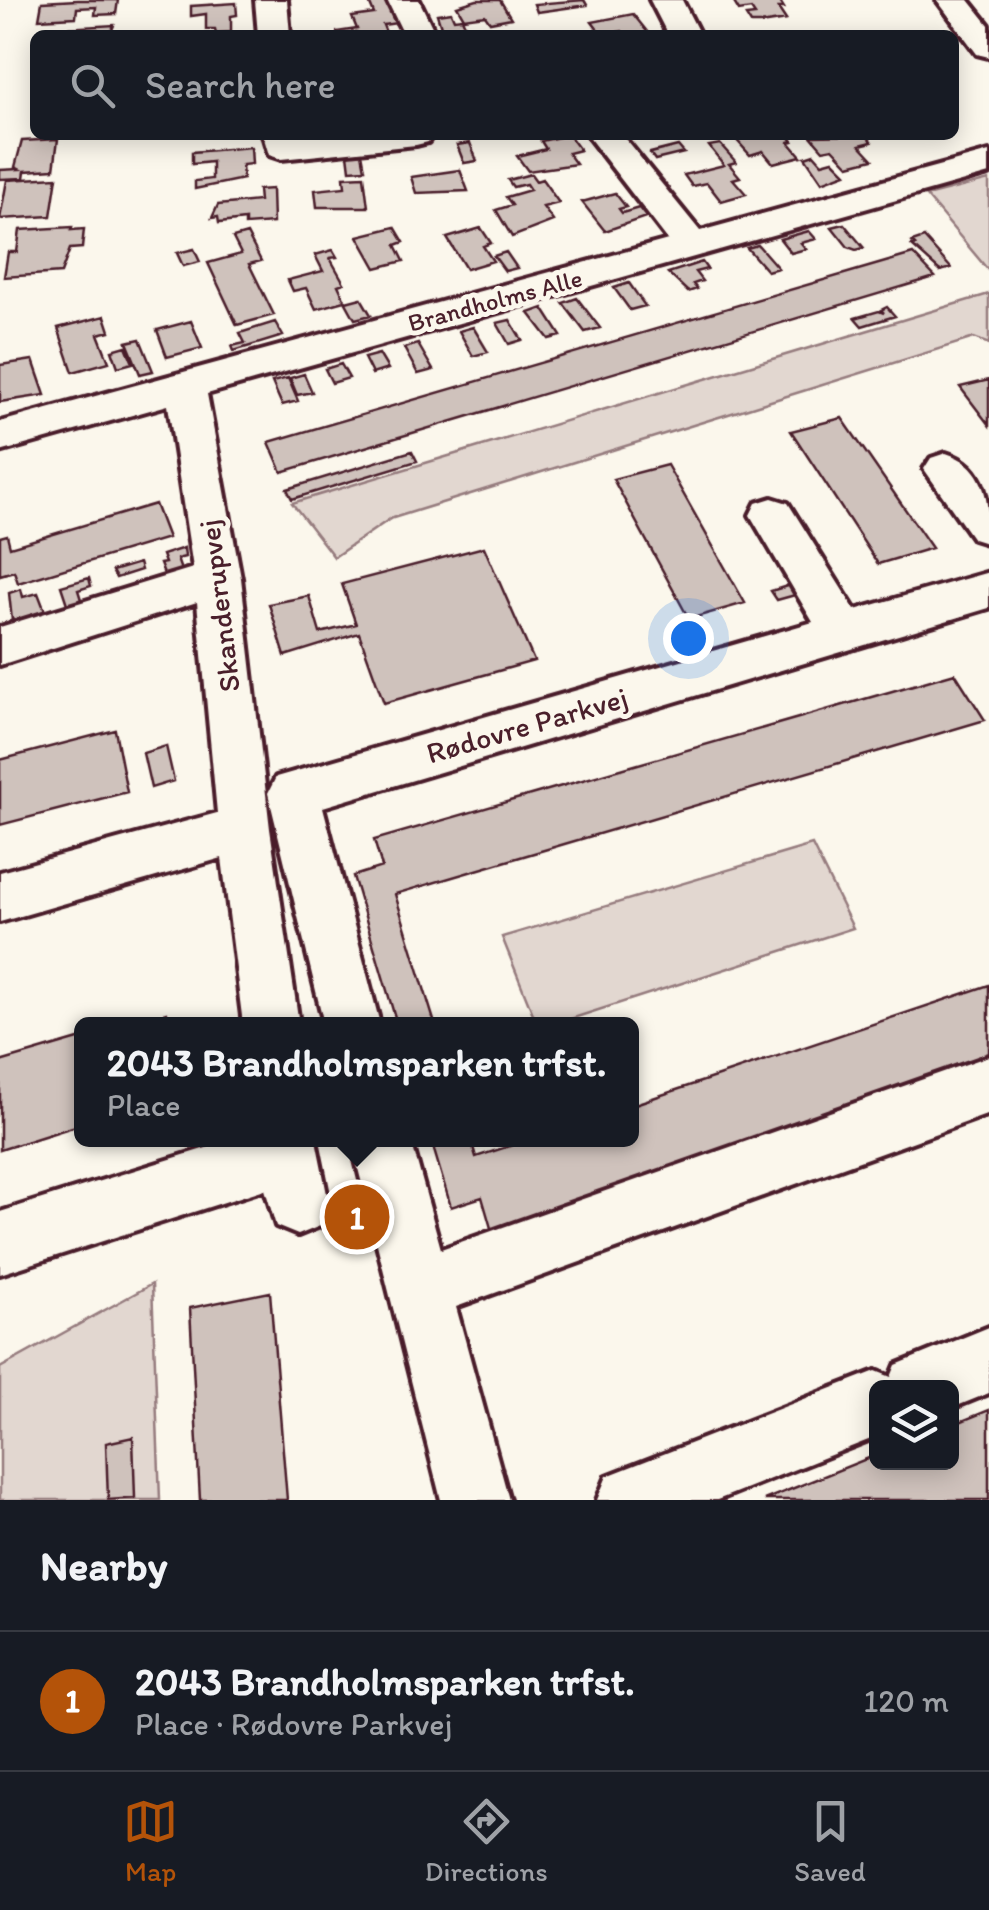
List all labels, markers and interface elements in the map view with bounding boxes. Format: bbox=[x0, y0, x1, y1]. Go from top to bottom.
search box bbox=[30, 30, 959, 140]
icon: search bbox=[65, 58, 120, 113]
text: Search here bbox=[145, 62, 336, 108]
street label: Brandholms Alle bbox=[405, 262, 585, 338]
street label: Skanderupvej bbox=[190, 518, 248, 694]
your location bbox=[663, 613, 714, 664]
street label: Rødovre Parkvej bbox=[422, 679, 632, 771]
popup bbox=[74, 1017, 639, 1147]
text: 2043 Brandholmsparken trfst. bbox=[107, 1040, 606, 1086]
text: Place bbox=[107, 1086, 181, 1124]
pin: 1 bbox=[324, 1180, 390, 1254]
map controls bbox=[869, 1380, 959, 1470]
button: layers bbox=[869, 1380, 959, 1470]
text: Nearby bbox=[40, 1540, 167, 1591]
text: 2043 Brandholmsparken trfst. bbox=[135, 1659, 634, 1705]
text: 1 bbox=[65, 1682, 80, 1720]
text: 120 m bbox=[863, 1682, 949, 1720]
text: Place · Rødovre Parkvej bbox=[135, 1705, 452, 1743]
tab: Map bbox=[123, 1794, 178, 1888]
tab: Directions bbox=[425, 1794, 548, 1888]
tab: Saved bbox=[794, 1794, 866, 1888]

